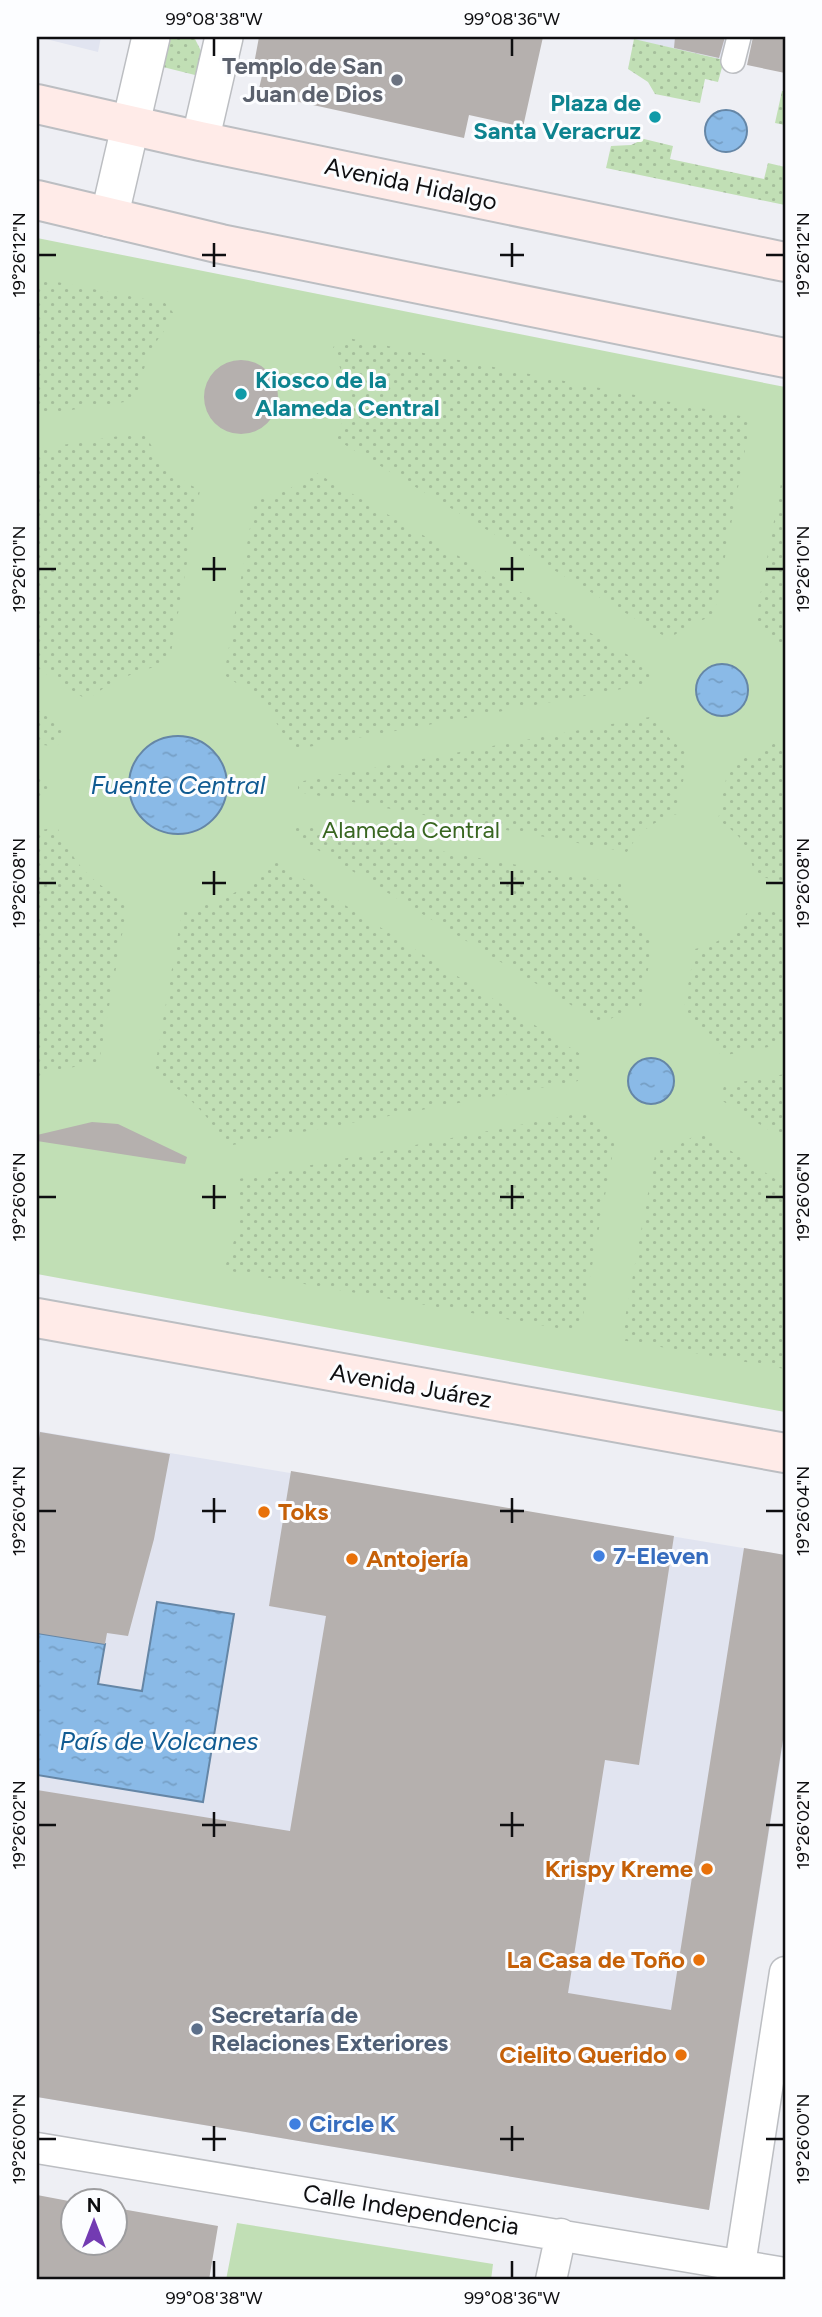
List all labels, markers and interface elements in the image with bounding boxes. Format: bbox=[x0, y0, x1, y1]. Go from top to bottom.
text: 99°08'38"W bbox=[165, 8, 263, 30]
text: 99°08'36"W bbox=[464, 8, 561, 30]
place label: Templo de San Juan de Dios bbox=[222, 51, 383, 108]
marker: Templo de San Juan de Dios bbox=[389, 72, 405, 88]
place label: Plaza de Santa Veracruz bbox=[473, 88, 641, 145]
marker: Plaza de Santa Veracruz bbox=[647, 109, 663, 125]
street label: Avenida Hidalgo bbox=[322, 151, 500, 216]
text: 19°26'12"N bbox=[8, 212, 30, 298]
text: 19°26'12"N bbox=[792, 212, 814, 298]
place label: Kiosco de la Alameda Central bbox=[255, 365, 440, 422]
marker: Kiosco de la Alameda Central bbox=[233, 386, 249, 402]
text: 19°26'10"N bbox=[8, 526, 30, 612]
text: 19°26'10"N bbox=[792, 526, 814, 612]
water label: Fuente Central bbox=[90, 769, 266, 801]
park label: Alameda Central bbox=[322, 815, 500, 844]
text: 19°26'08"N bbox=[8, 838, 30, 928]
text: 19°26'08"N bbox=[792, 838, 814, 928]
text: 19°26'06"N bbox=[8, 1152, 30, 1242]
text: 19°26'06"N bbox=[792, 1152, 814, 1242]
street label: Avenida Juárez bbox=[328, 1357, 494, 1414]
text: 19°26'04"N bbox=[8, 1466, 30, 1556]
text: 19°26'04"N bbox=[792, 1466, 814, 1556]
place label: Toks bbox=[278, 1497, 328, 1526]
marker: Toks bbox=[256, 1504, 272, 1520]
place label: 7-Eleven bbox=[613, 1541, 709, 1570]
place label: Antojería bbox=[366, 1544, 469, 1573]
marker: 7-Eleven bbox=[591, 1548, 607, 1564]
marker: Antojería bbox=[344, 1551, 360, 1567]
water label: País de Volcanes bbox=[60, 1725, 258, 1757]
text: 19°26'02"N bbox=[8, 1780, 30, 1870]
text: 19°26'02"N bbox=[792, 1780, 814, 1870]
place label: Krispy Kreme bbox=[545, 1854, 693, 1883]
marker: Krispy Kreme bbox=[699, 1861, 715, 1877]
place label: La Casa de Toño bbox=[506, 1945, 685, 1974]
marker: La Casa de Toño bbox=[691, 1952, 707, 1968]
place label: Secretaría de Relaciones Exteriores bbox=[211, 2000, 448, 2057]
marker: Secretaría de Relaciones Exteriores bbox=[189, 2021, 205, 2037]
place label: Cielito Querido bbox=[499, 2040, 667, 2069]
marker: Cielito Querido bbox=[673, 2047, 689, 2063]
text: 19°26'00"N bbox=[8, 2094, 30, 2184]
text: 19°26'00"N bbox=[792, 2094, 814, 2184]
place label: Circle K bbox=[309, 2109, 396, 2138]
marker: Circle K bbox=[287, 2116, 303, 2132]
street label: Calle Independencia bbox=[301, 2178, 521, 2241]
north arrow bbox=[60, 2188, 130, 2258]
text: N bbox=[87, 2194, 101, 2217]
text: 99°08'38"W bbox=[165, 2287, 263, 2309]
text: 99°08'36"W bbox=[464, 2287, 561, 2309]

